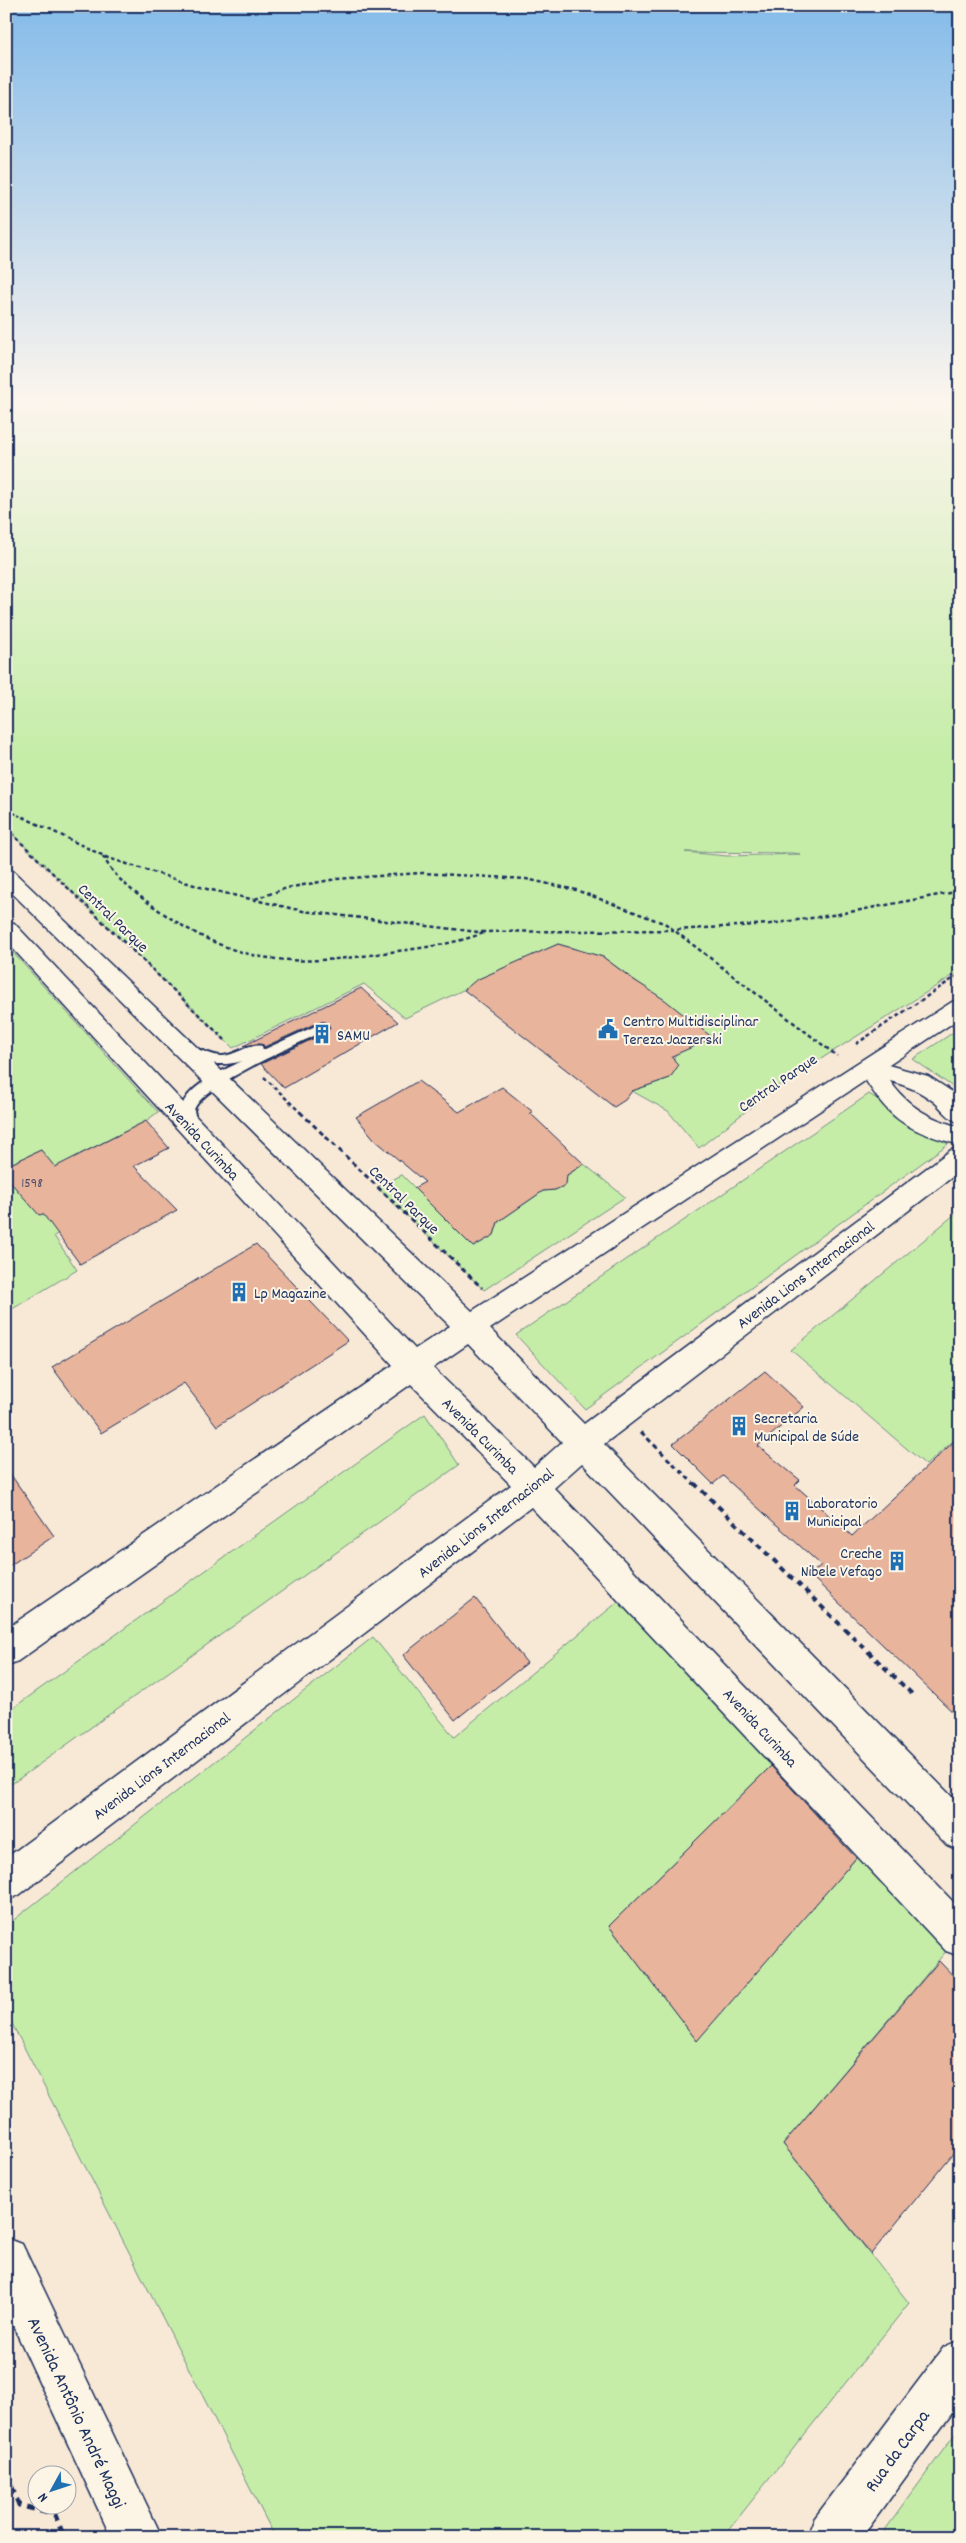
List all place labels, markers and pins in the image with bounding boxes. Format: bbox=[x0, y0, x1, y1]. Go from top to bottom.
place label: Centro Multidisciplinar Tereza Jaczerski bbox=[623, 1011, 758, 1052]
public building icon: Centro Multidisciplinar Tereza Jaczerski bbox=[597, 1018, 619, 1040]
building icon: SAMU bbox=[311, 1023, 333, 1045]
place label: SAMU bbox=[337, 1025, 370, 1048]
building icon: Lp Magazine bbox=[228, 1281, 250, 1303]
place label: Lp Magazine bbox=[254, 1283, 326, 1306]
place label: Secretaria Municipal de Súde bbox=[754, 1408, 859, 1449]
building icon: Secretaria Municipal de Súde bbox=[728, 1415, 750, 1437]
place label: Laboratorio Municipal bbox=[807, 1493, 878, 1534]
building icon: Laboratorio Municipal bbox=[781, 1500, 803, 1522]
place label: Creche Nibele Vefago bbox=[801, 1543, 882, 1584]
building icon: Creche Nibele Vefago bbox=[886, 1550, 908, 1572]

